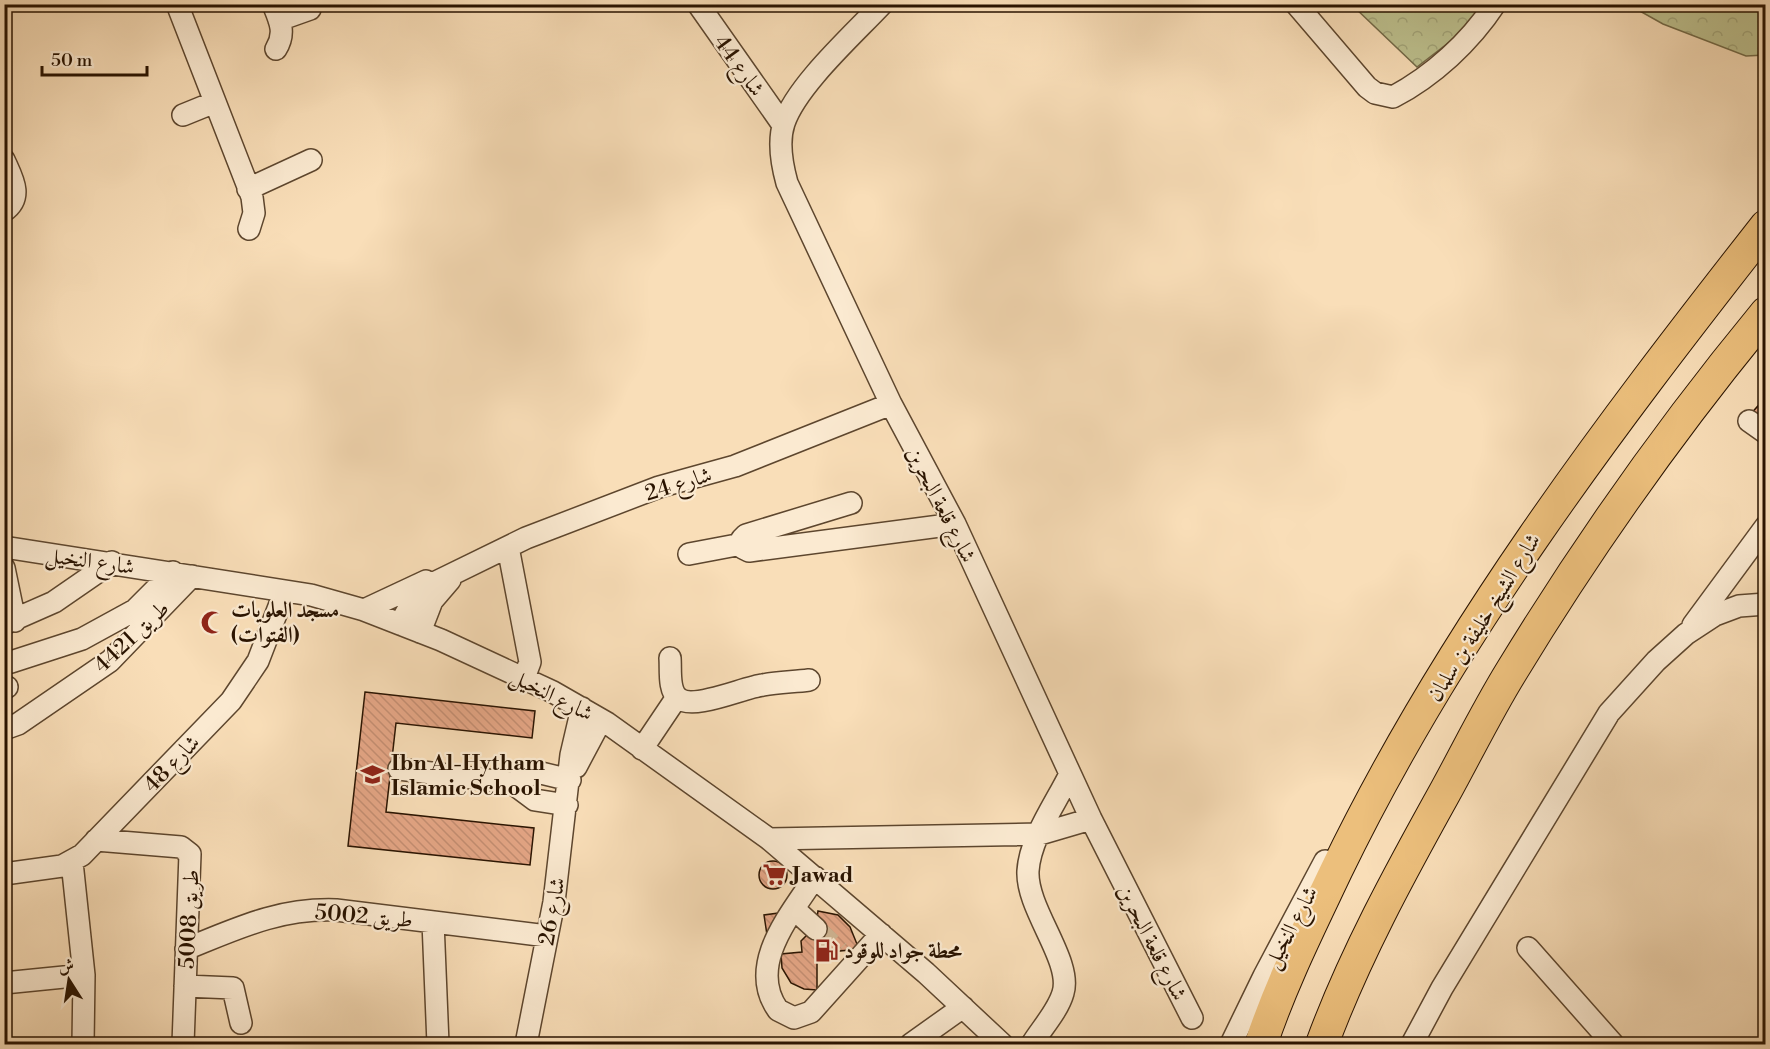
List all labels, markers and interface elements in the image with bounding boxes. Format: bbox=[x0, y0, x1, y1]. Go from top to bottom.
street label: شارع 44 bbox=[704, 30, 770, 104]
scale bar bbox=[42, 39, 147, 77]
text: 50 m bbox=[51, 49, 93, 72]
street label: شارع قلعة البحرين bbox=[896, 442, 981, 569]
street label: شارع 24 bbox=[642, 462, 716, 511]
street label: شارع الشيخ خليفة بن سلمان bbox=[1422, 529, 1551, 710]
street label: شارع النخيل bbox=[43, 542, 136, 585]
street label: طريق 4421 bbox=[89, 595, 175, 679]
place label: مسجد العلويات (الفتوات) bbox=[231, 597, 339, 649]
mosque icon: مسجد العلويات (الفتوات) bbox=[200, 609, 226, 635]
street label: شارع النخيل bbox=[503, 663, 597, 731]
street label: شارع 48 bbox=[138, 730, 209, 801]
place label: Ibn Al-Hytham Islamic School bbox=[391, 750, 545, 802]
school or university icon: Ibn Al-Hytham Islamic School bbox=[360, 762, 386, 788]
supermarket icon: Jawad bbox=[761, 861, 787, 887]
place label: Jawad bbox=[789, 862, 854, 889]
street label: طريق 5008 bbox=[173, 869, 206, 969]
street label: شارع 26 bbox=[533, 875, 576, 948]
street label: شارع قلعة البحرين bbox=[1107, 880, 1192, 1007]
street label: شارع النخيل bbox=[1258, 882, 1328, 976]
street label: طريق 5002 bbox=[314, 899, 414, 934]
fuel station icon: محطة جواد للوقود bbox=[813, 937, 839, 963]
place label: محطة جواد للوقود bbox=[844, 938, 963, 965]
north arrow bbox=[39, 950, 99, 1010]
text: ش bbox=[56, 955, 76, 978]

